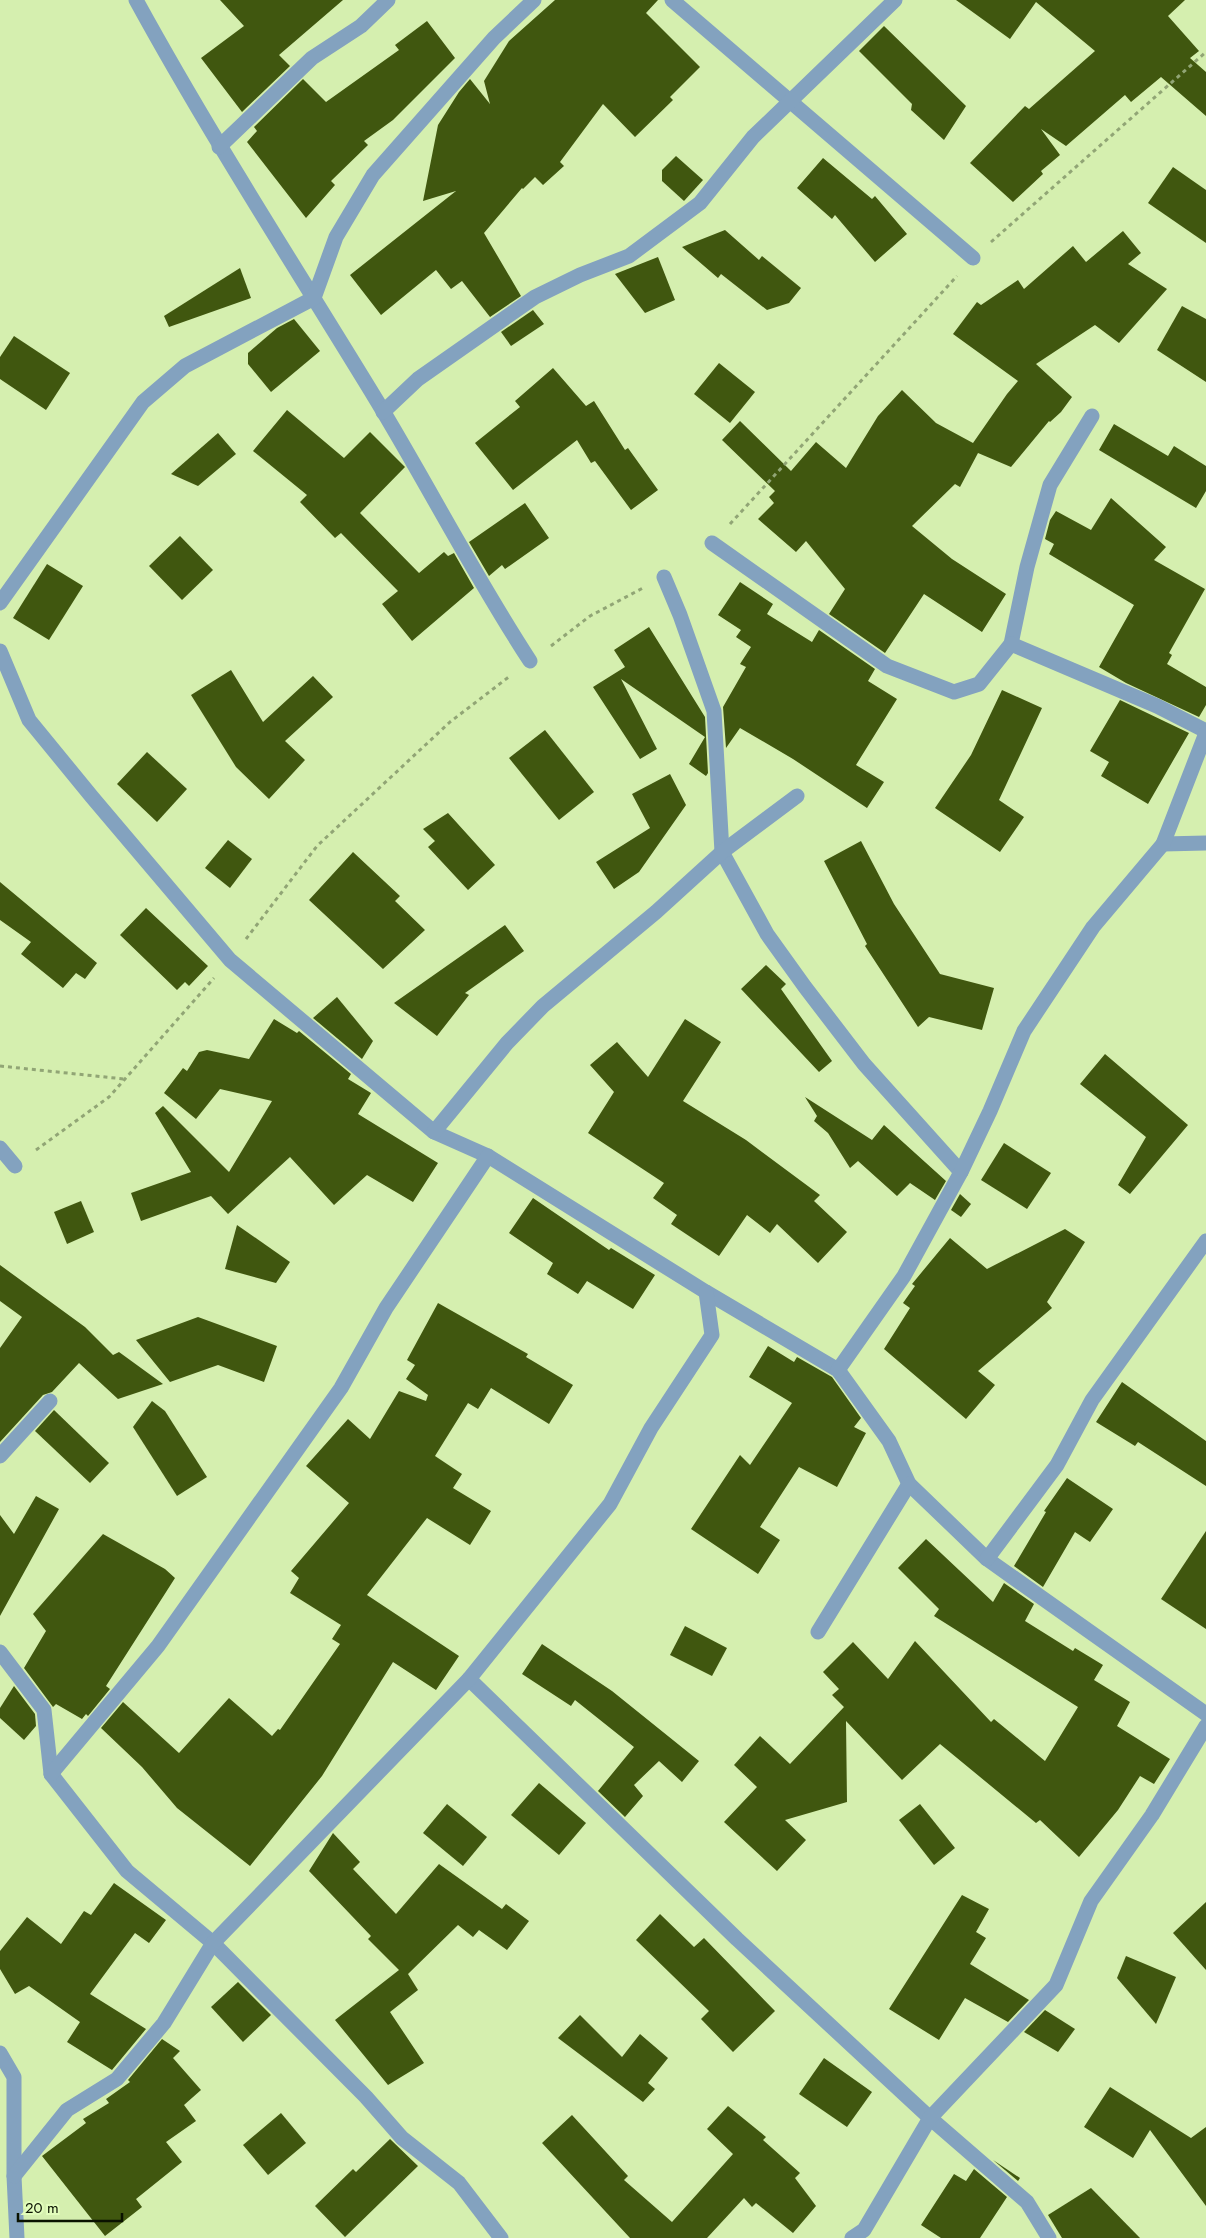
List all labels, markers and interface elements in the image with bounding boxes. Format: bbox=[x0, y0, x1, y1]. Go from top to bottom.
scale bar bbox=[18, 2190, 121, 2222]
text: 20 m bbox=[25, 2197, 59, 2219]

